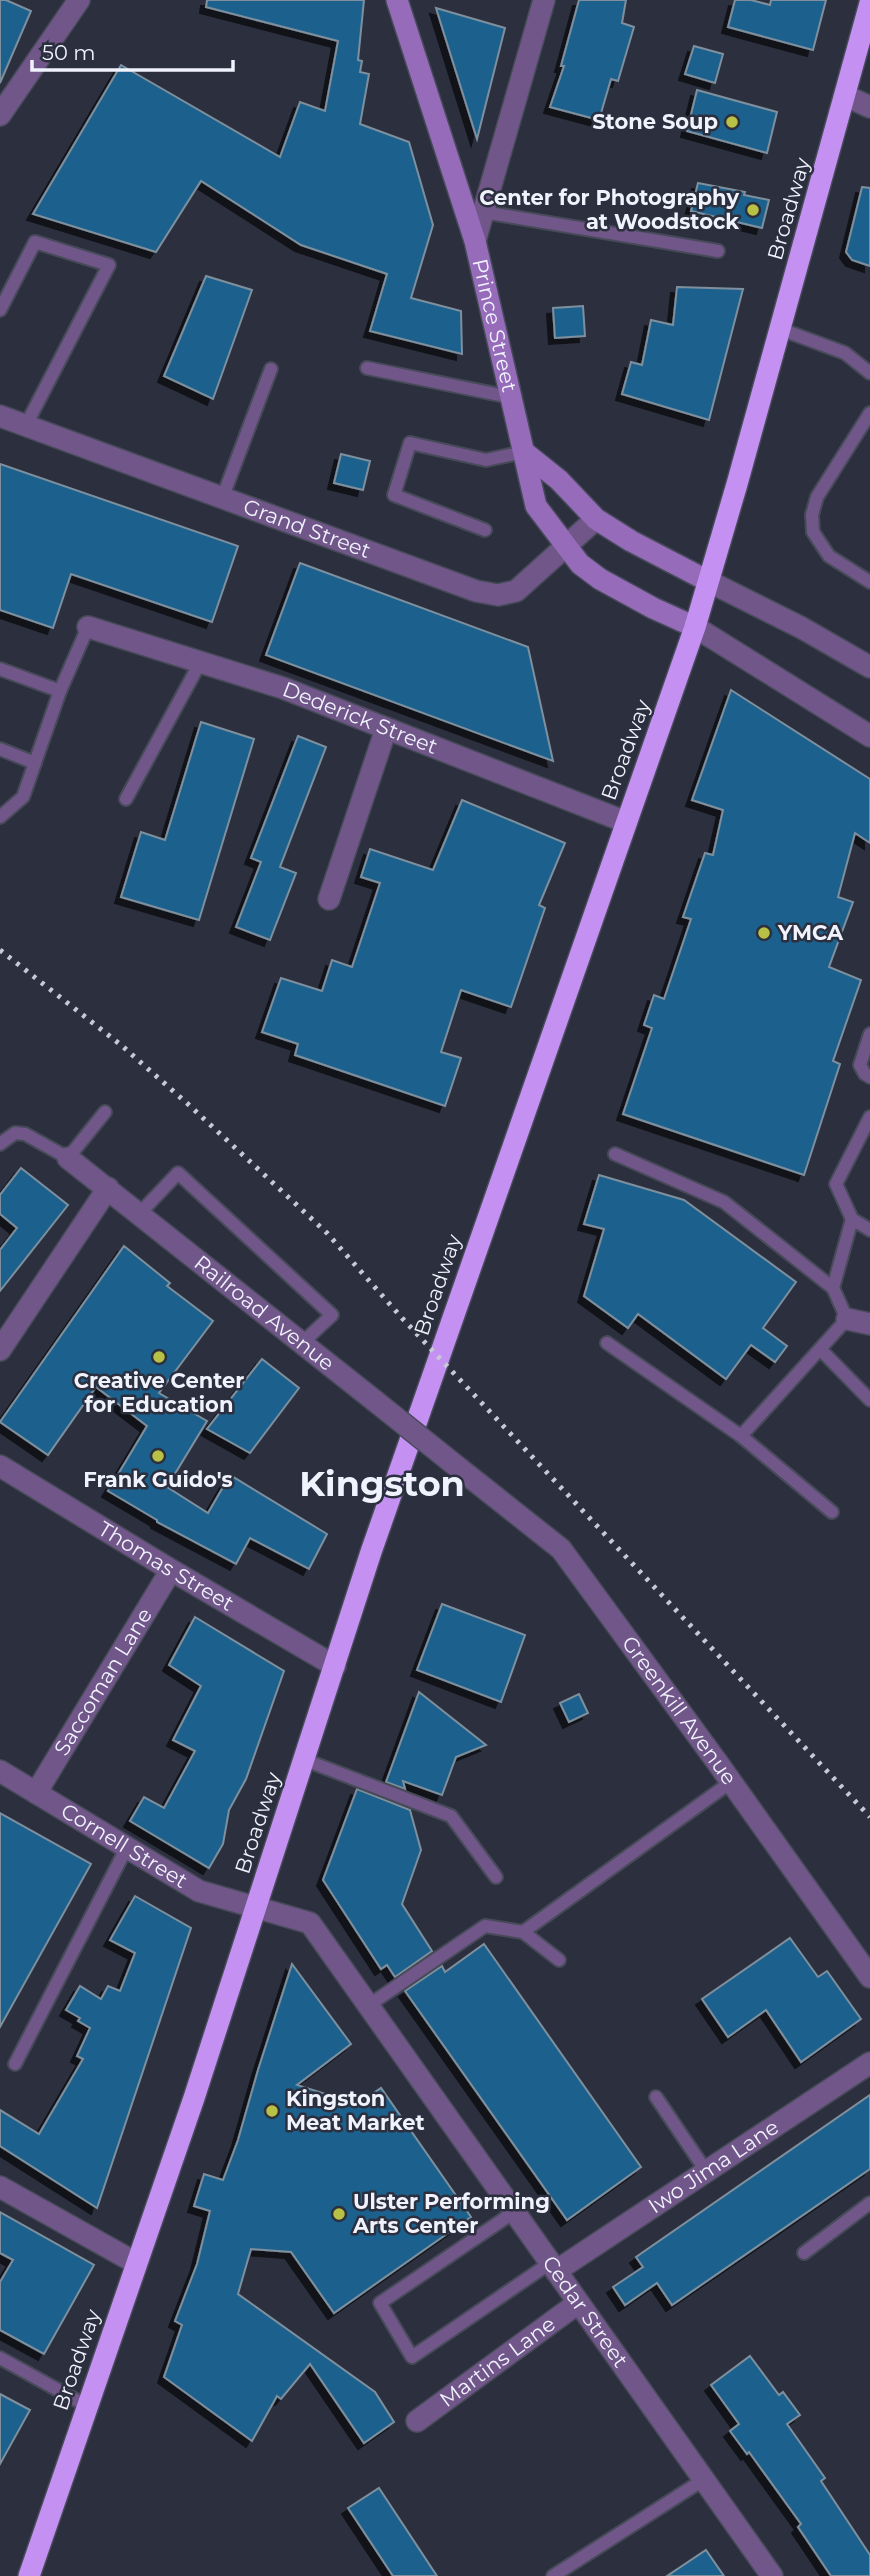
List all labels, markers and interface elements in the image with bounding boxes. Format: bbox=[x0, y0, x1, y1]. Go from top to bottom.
scale bar bbox=[32, 28, 233, 72]
text: 50 m bbox=[42, 40, 96, 65]
place label: Stone Soup bbox=[592, 109, 718, 134]
marker: Stone Soup bbox=[724, 114, 740, 130]
street label: Broadway bbox=[762, 154, 815, 263]
place label: Center for Photography at Woodstock bbox=[479, 185, 739, 234]
marker: Center for Photography at Woodstock bbox=[745, 202, 761, 218]
street label: Prince Street bbox=[467, 256, 522, 394]
street label: Grand Street bbox=[240, 494, 374, 563]
street label: Dederick Street bbox=[279, 676, 441, 759]
street label: Broadway bbox=[596, 696, 655, 804]
place label: YMCA bbox=[777, 920, 844, 945]
marker: YMCA bbox=[756, 925, 772, 941]
street label: Broadway bbox=[409, 1230, 467, 1339]
street label: Railroad Avenue bbox=[189, 1250, 339, 1376]
marker: Creative Center for Education bbox=[151, 1349, 167, 1365]
place label: Creative Center for Education bbox=[74, 1368, 244, 1417]
marker: Frank Guido's bbox=[150, 1448, 166, 1464]
district label: Kingston bbox=[299, 1462, 465, 1505]
place label: Frank Guido's bbox=[83, 1467, 233, 1492]
street label: Thomas Street bbox=[94, 1516, 238, 1616]
street label: Saccoman Lane bbox=[49, 1603, 157, 1760]
street label: Greenkill Avenue bbox=[617, 1631, 742, 1790]
street label: Broadway bbox=[229, 1768, 286, 1877]
street label: Cornell Street bbox=[57, 1798, 192, 1893]
place label: Kingston Meat Market bbox=[286, 2086, 425, 2135]
marker: Kingston Meat Market bbox=[264, 2103, 280, 2119]
street label: Iwo Jima Lane bbox=[643, 2114, 783, 2218]
place label: Ulster Performing Arts Center bbox=[352, 2189, 550, 2238]
marker: Ulster Performing Arts Center bbox=[331, 2206, 347, 2222]
street label: Cedar Street bbox=[537, 2251, 633, 2372]
street label: Broadway bbox=[48, 2305, 106, 2414]
street label: Martins Lane bbox=[435, 2311, 560, 2412]

